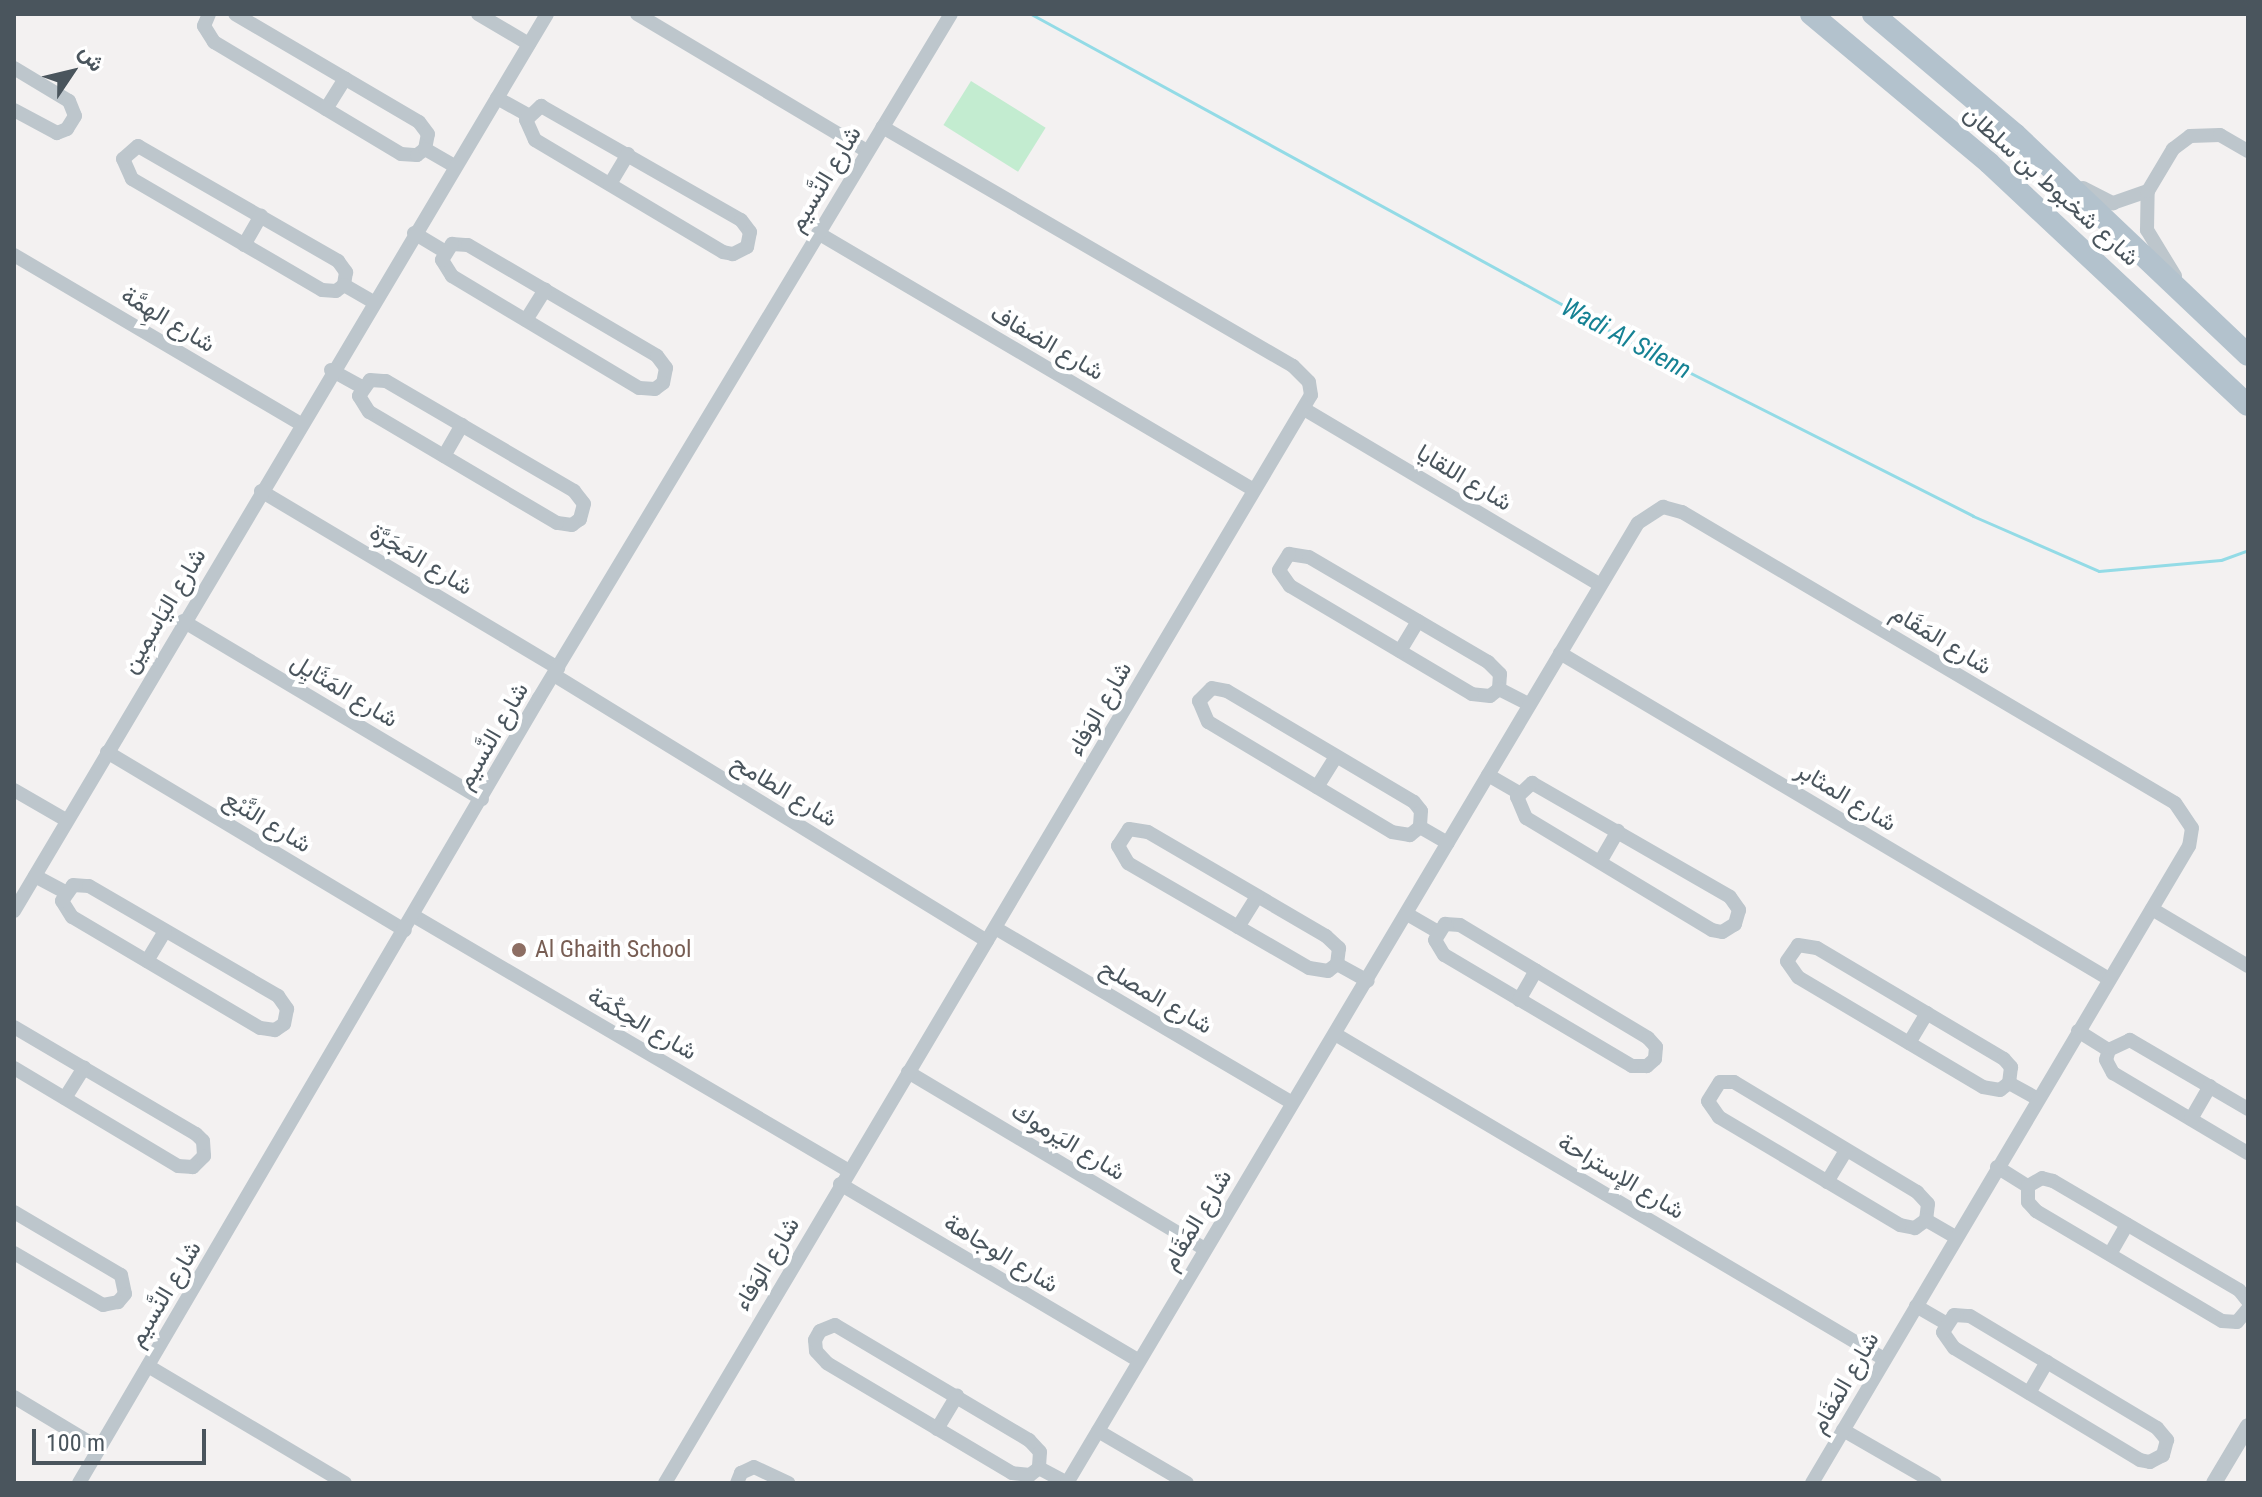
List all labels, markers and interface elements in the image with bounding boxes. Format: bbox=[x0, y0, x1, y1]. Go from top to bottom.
north arrow bbox=[32, 32, 112, 112]
text: ش bbox=[74, 40, 110, 76]
street label: شارع شخبوط بن سلطان bbox=[1957, 100, 2145, 272]
street label: شارع النَّسيم bbox=[782, 121, 868, 237]
street label: شارع الهِمَّة bbox=[116, 281, 220, 359]
water label: Wadi Al Silenn bbox=[1556, 292, 1696, 386]
street label: شارع الضفاف bbox=[985, 299, 1109, 387]
street label: شارع اللقايا bbox=[1411, 438, 1517, 518]
street label: شارع المَجَرَّة bbox=[364, 518, 478, 602]
street label: شارع اليَاسمِين bbox=[115, 543, 213, 679]
street label: شارع المَقَام bbox=[1885, 599, 1997, 681]
street label: شارع المَثَايِل bbox=[285, 648, 403, 734]
street label: شارع الوَفاء bbox=[1062, 657, 1138, 761]
street label: شارع النَّسيم bbox=[451, 677, 535, 795]
street label: شارع الطامح bbox=[726, 748, 842, 834]
street label: شارع المثابر bbox=[1791, 756, 1901, 838]
street label: شارع النَّبْع bbox=[218, 785, 316, 859]
place label: Al Ghaith School bbox=[535, 936, 692, 964]
marker: Al Ghaith School bbox=[510, 941, 528, 959]
street label: شارع المصلح bbox=[1095, 953, 1217, 1041]
street label: شارع الحِكْمَة bbox=[582, 981, 702, 1067]
street label: شارع اليَرموك bbox=[1006, 1097, 1130, 1187]
street label: شارع الإستراحة bbox=[1553, 1128, 1689, 1226]
street label: شارع المَقَام bbox=[1156, 1164, 1238, 1276]
street label: شارع الوجاهة bbox=[939, 1209, 1063, 1299]
street label: شارع الوَفاء bbox=[728, 1212, 806, 1316]
street label: شارع النَّسيم bbox=[122, 1236, 208, 1352]
street label: شارع المَقَام bbox=[1804, 1327, 1886, 1439]
scale bar bbox=[36, 1413, 210, 1463]
text: 100 m bbox=[46, 1429, 105, 1457]

